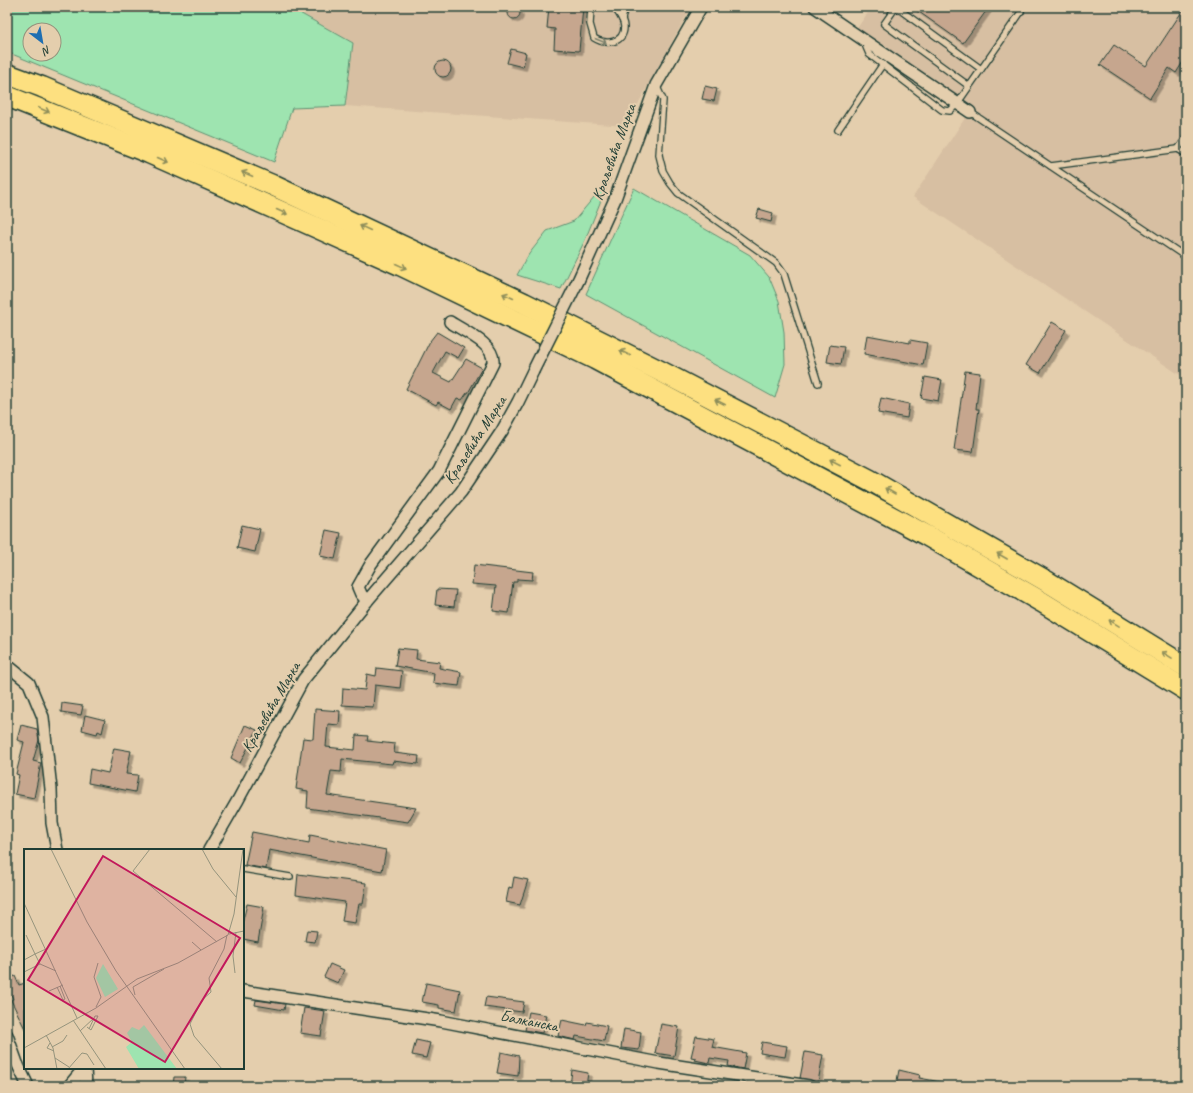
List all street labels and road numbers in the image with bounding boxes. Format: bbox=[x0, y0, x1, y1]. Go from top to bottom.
street label: Краљевића Марка bbox=[587, 100, 641, 203]
street label: Краљевића Марка bbox=[439, 391, 512, 488]
street label: Краљевића Марка bbox=[237, 657, 306, 756]
street label: Балканска bbox=[499, 1006, 561, 1037]

